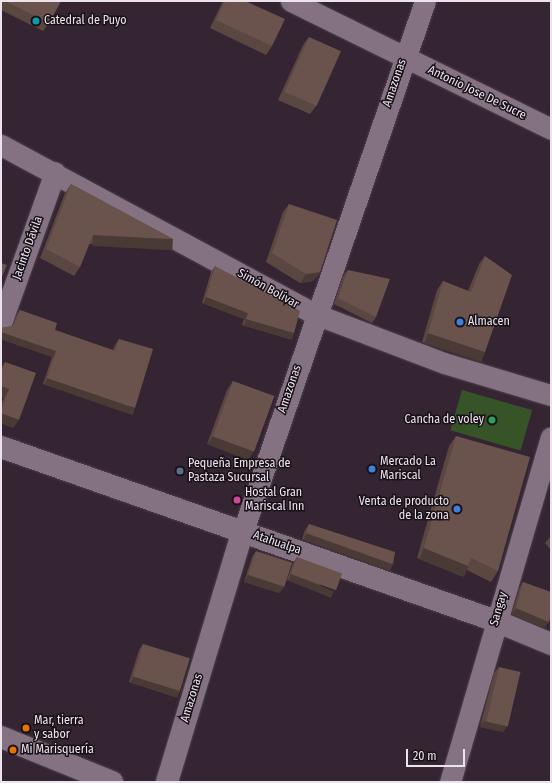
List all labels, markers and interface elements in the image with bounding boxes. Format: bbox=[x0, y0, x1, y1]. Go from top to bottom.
place label: Catedral de Puyo bbox=[44, 14, 127, 28]
marker: Catedral de Puyo bbox=[31, 16, 41, 26]
street label: Amazonas bbox=[380, 57, 410, 109]
street label: Antonio Jose De Sucre bbox=[426, 63, 528, 123]
street label: Jacinto Dávila bbox=[10, 214, 46, 282]
street label: Simón Bolívar bbox=[235, 266, 301, 312]
place label: Almacen bbox=[468, 315, 510, 329]
marker: Almacen bbox=[455, 317, 465, 327]
street label: Amazonas bbox=[275, 363, 305, 415]
place label: Cancha de voley bbox=[405, 413, 484, 427]
marker: Cancha de voley bbox=[487, 415, 497, 425]
place label: Mercado La Mariscal bbox=[380, 455, 436, 483]
place label: Pequeña Empresa de Pastaza Sucursal bbox=[188, 457, 291, 485]
marker: Mercado La Mariscal bbox=[367, 464, 377, 474]
marker: Pequeña Empresa de Pastaza Sucursal bbox=[175, 466, 185, 476]
place label: Hostal Gran Mariscal Inn bbox=[245, 486, 304, 514]
marker: Hostal Gran Mariscal Inn bbox=[232, 495, 242, 505]
place label: Venta de producto de la zona bbox=[359, 495, 449, 523]
marker: Venta de producto de la zona bbox=[452, 504, 462, 514]
street label: Atahualpa bbox=[251, 528, 303, 558]
street label: Sangay bbox=[487, 590, 511, 628]
street label: Amazonas bbox=[178, 672, 206, 724]
place label: Mar, tierra y sabor bbox=[34, 714, 84, 742]
marker: Mar, tierra y sabor bbox=[21, 723, 31, 733]
scale bar bbox=[408, 741, 467, 767]
place label: Mi Marisquería bbox=[21, 743, 94, 757]
marker: Mi Marisquería bbox=[8, 745, 18, 755]
text: 20 m bbox=[413, 749, 437, 763]

